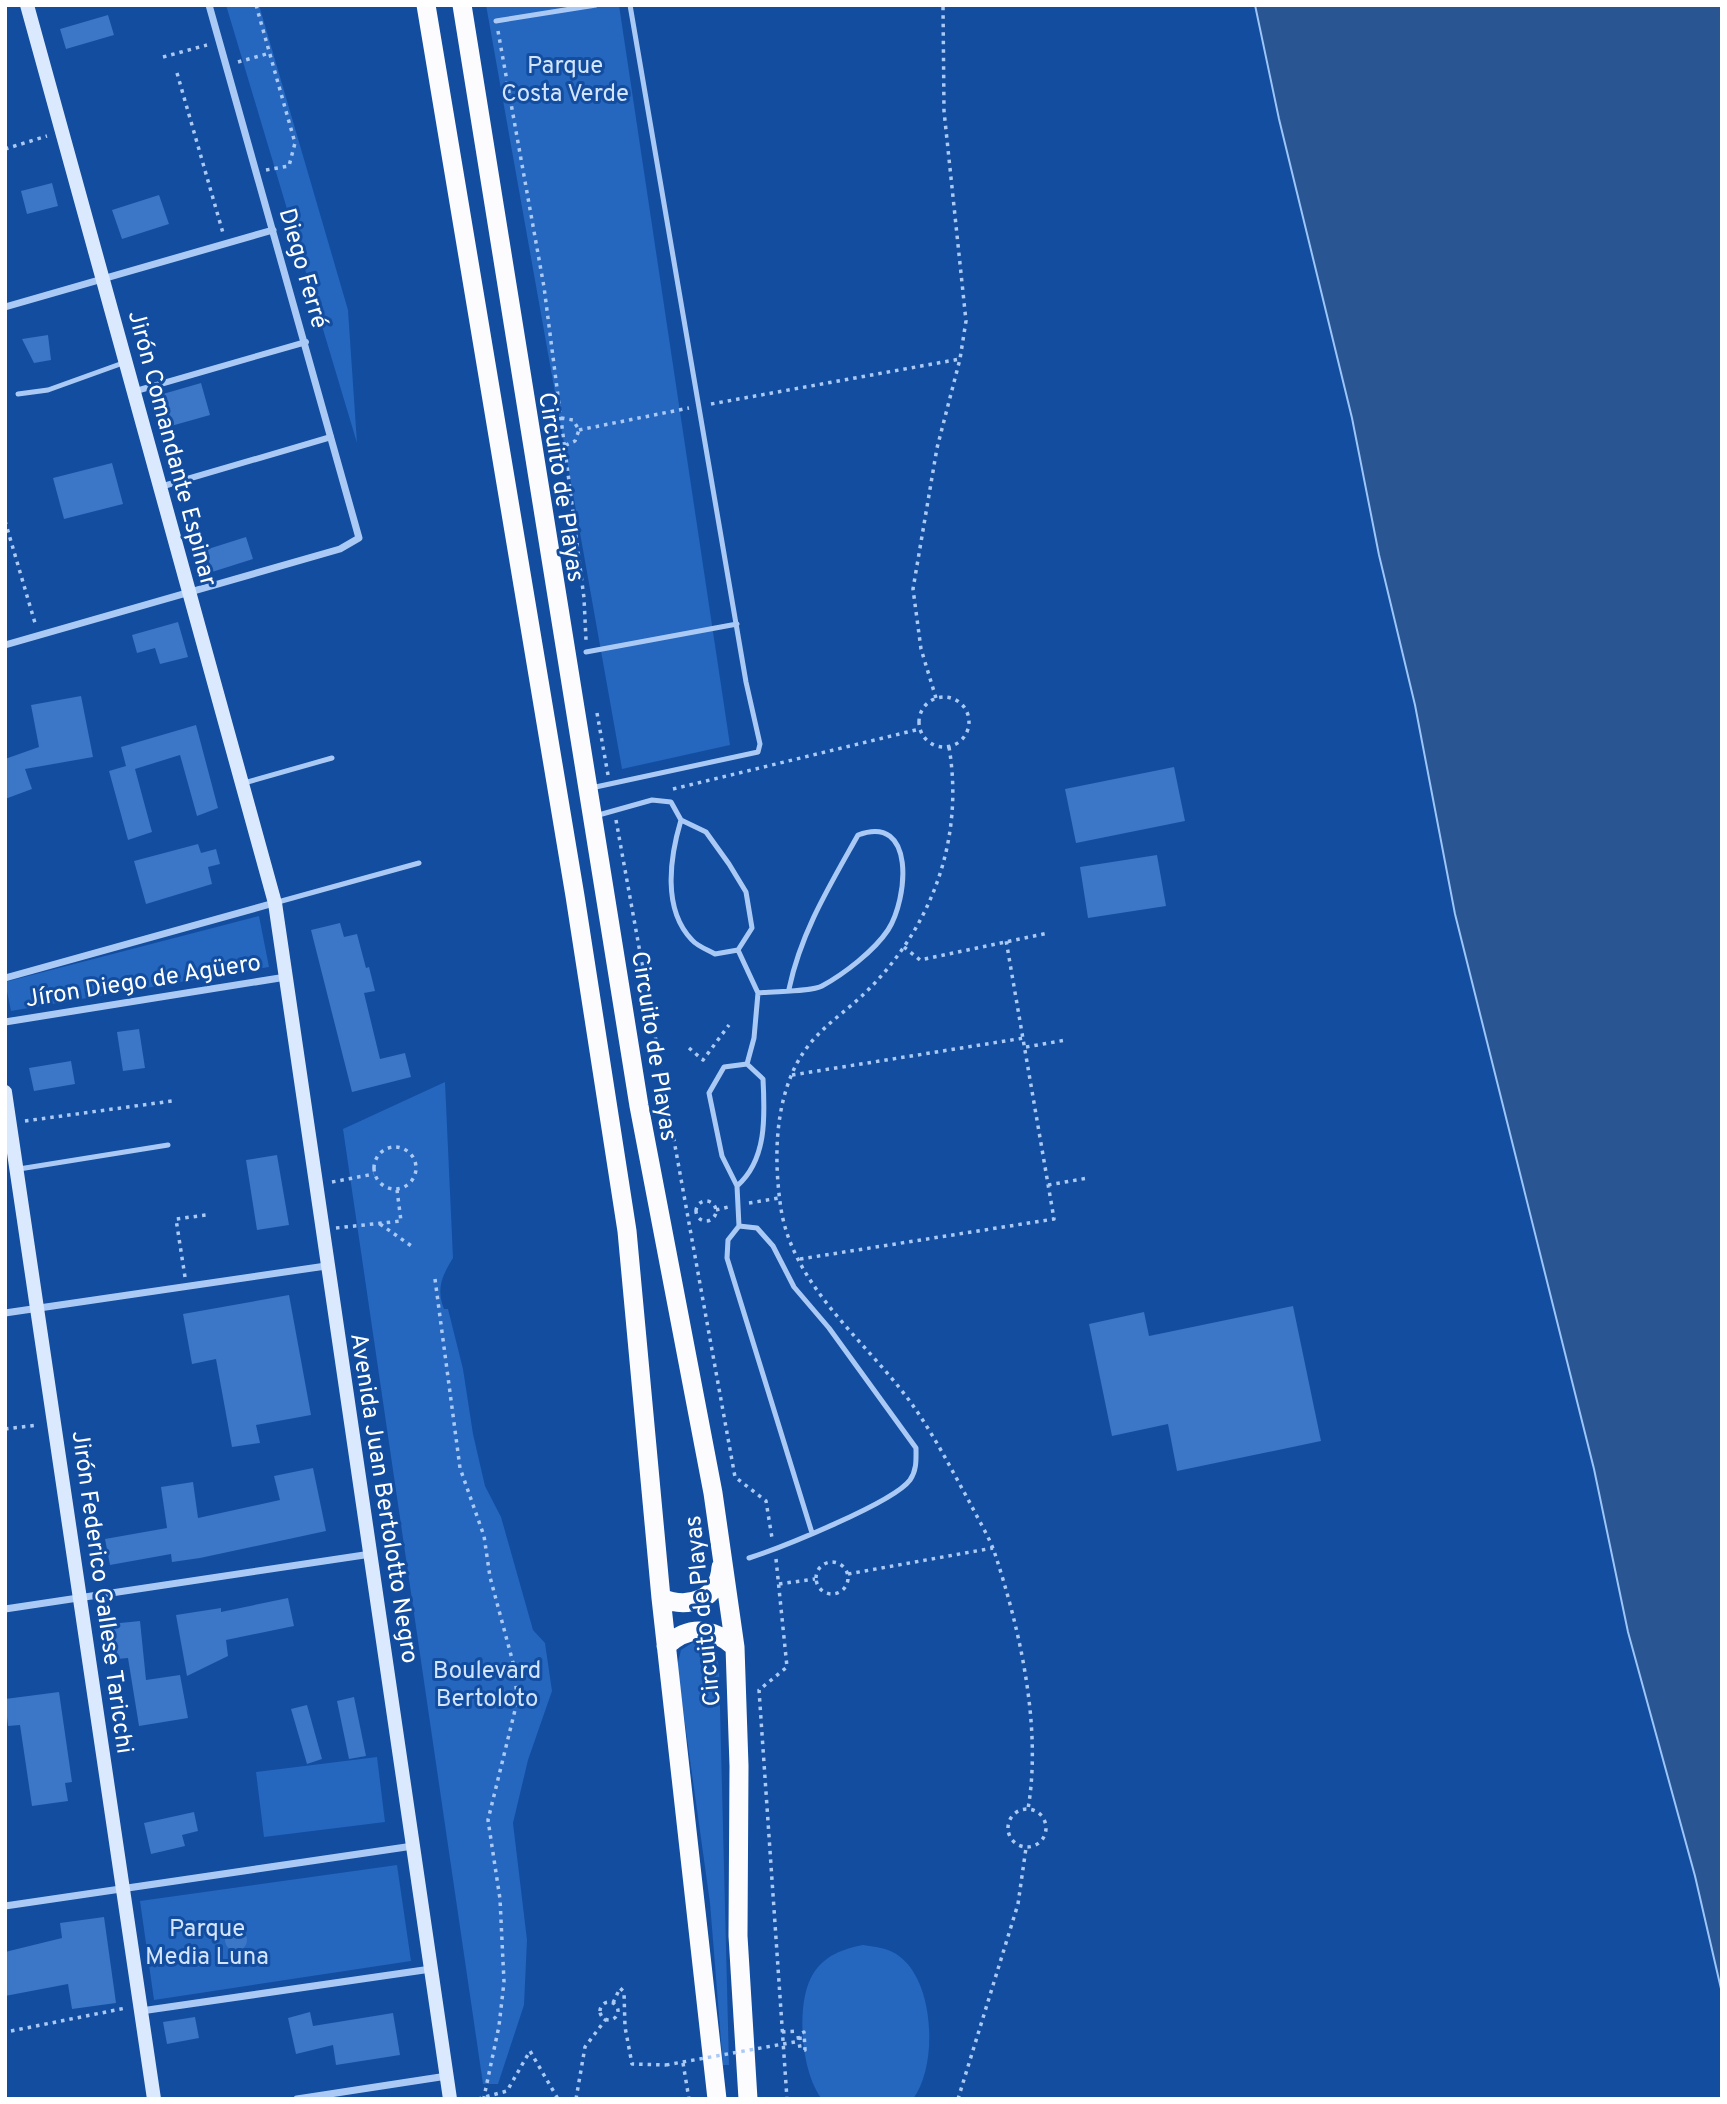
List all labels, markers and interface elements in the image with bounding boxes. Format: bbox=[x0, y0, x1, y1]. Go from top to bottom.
park label: Parque Costa Verde bbox=[501, 52, 629, 110]
street label: Diego Ferré bbox=[271, 205, 334, 332]
street label: Jirón Comandante Espinar bbox=[120, 307, 222, 590]
street label: Circuito de Playas bbox=[530, 390, 590, 584]
street label: Jíron Diego de Agüero bbox=[23, 949, 263, 1015]
street label: Circuito de Playas bbox=[623, 949, 683, 1143]
street label: Avenida Juan Bertolotto Negro bbox=[342, 1331, 424, 1666]
street label: Jirón Federico Gallese Taricchi bbox=[63, 1429, 139, 1756]
street label: Circuito de Playas bbox=[679, 1514, 729, 1708]
park label: Boulevard Bertoloto bbox=[433, 1657, 541, 1715]
park label: Parque Media Luna bbox=[145, 1915, 269, 1973]

